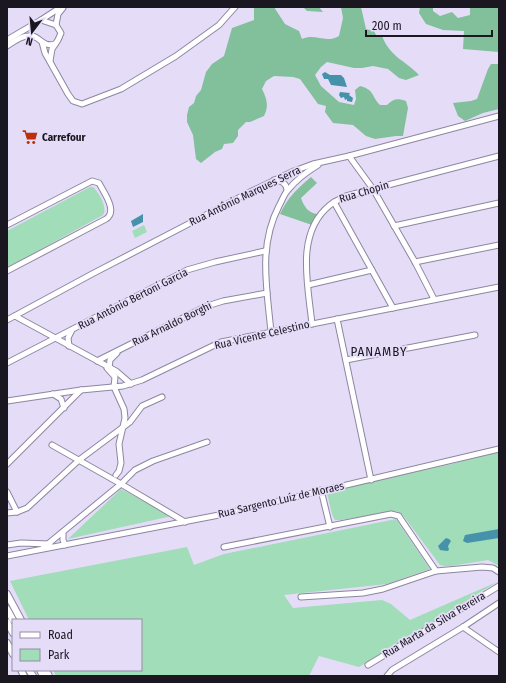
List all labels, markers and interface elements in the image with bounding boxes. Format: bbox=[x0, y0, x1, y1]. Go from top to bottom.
north arrow bbox=[12, 12, 52, 52]
scale bar bbox=[366, 12, 492, 38]
text: 200 m bbox=[372, 19, 402, 33]
text: N bbox=[24, 34, 34, 48]
supermarket icon: Carrefour bbox=[21, 128, 39, 146]
place label: Carrefour bbox=[42, 131, 87, 144]
street label: Rua Antônio Marques Serra bbox=[187, 163, 303, 229]
street label: Rua Chopin bbox=[338, 178, 390, 206]
street label: Rua Antônio Bertoni Garcia bbox=[76, 266, 190, 332]
street label: Rua Arnaldo Borghi bbox=[130, 299, 214, 349]
street label: Rua Vicente Celestino bbox=[213, 318, 311, 352]
district label: PANAMBY bbox=[350, 344, 408, 359]
street label: Rua Sargento Luíz de Moraes bbox=[217, 479, 346, 521]
street label: Rua Marta da Silva Pereira bbox=[380, 589, 488, 661]
legend bbox=[12, 619, 142, 671]
text: Road bbox=[48, 628, 73, 642]
text: Park bbox=[48, 648, 70, 662]

